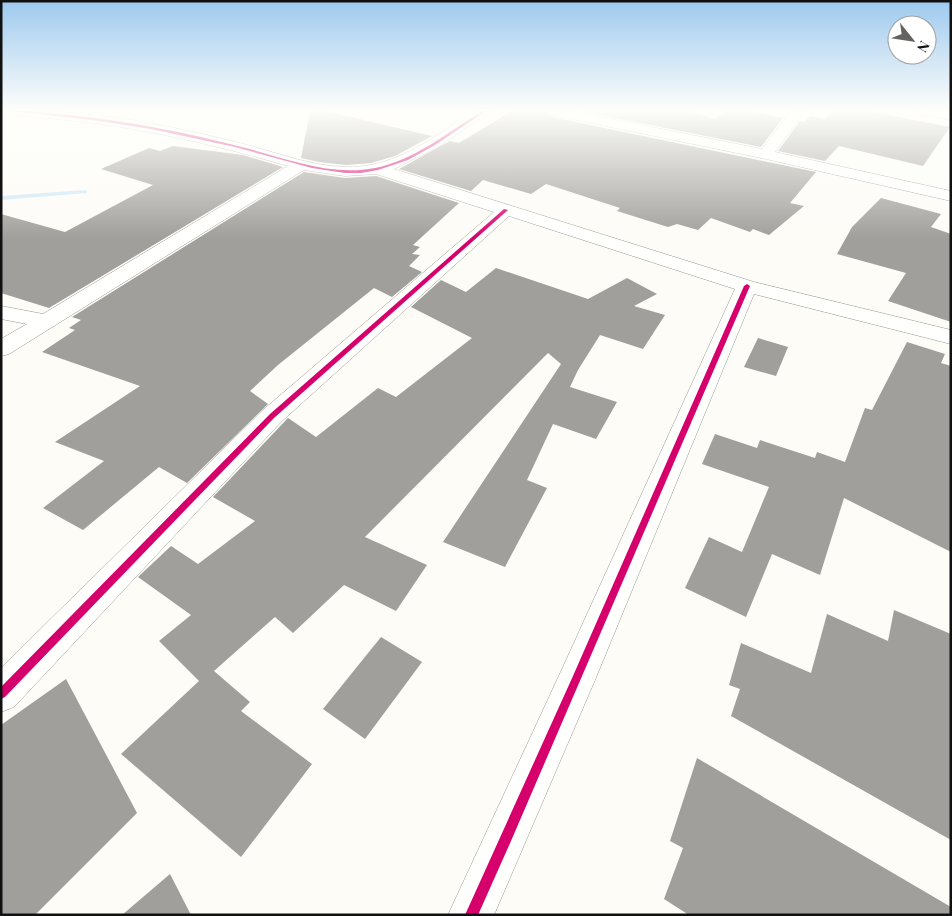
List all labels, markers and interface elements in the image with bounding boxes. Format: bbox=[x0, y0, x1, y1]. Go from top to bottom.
north arrow bbox=[887, 15, 937, 65]
text: N bbox=[913, 38, 934, 56]

